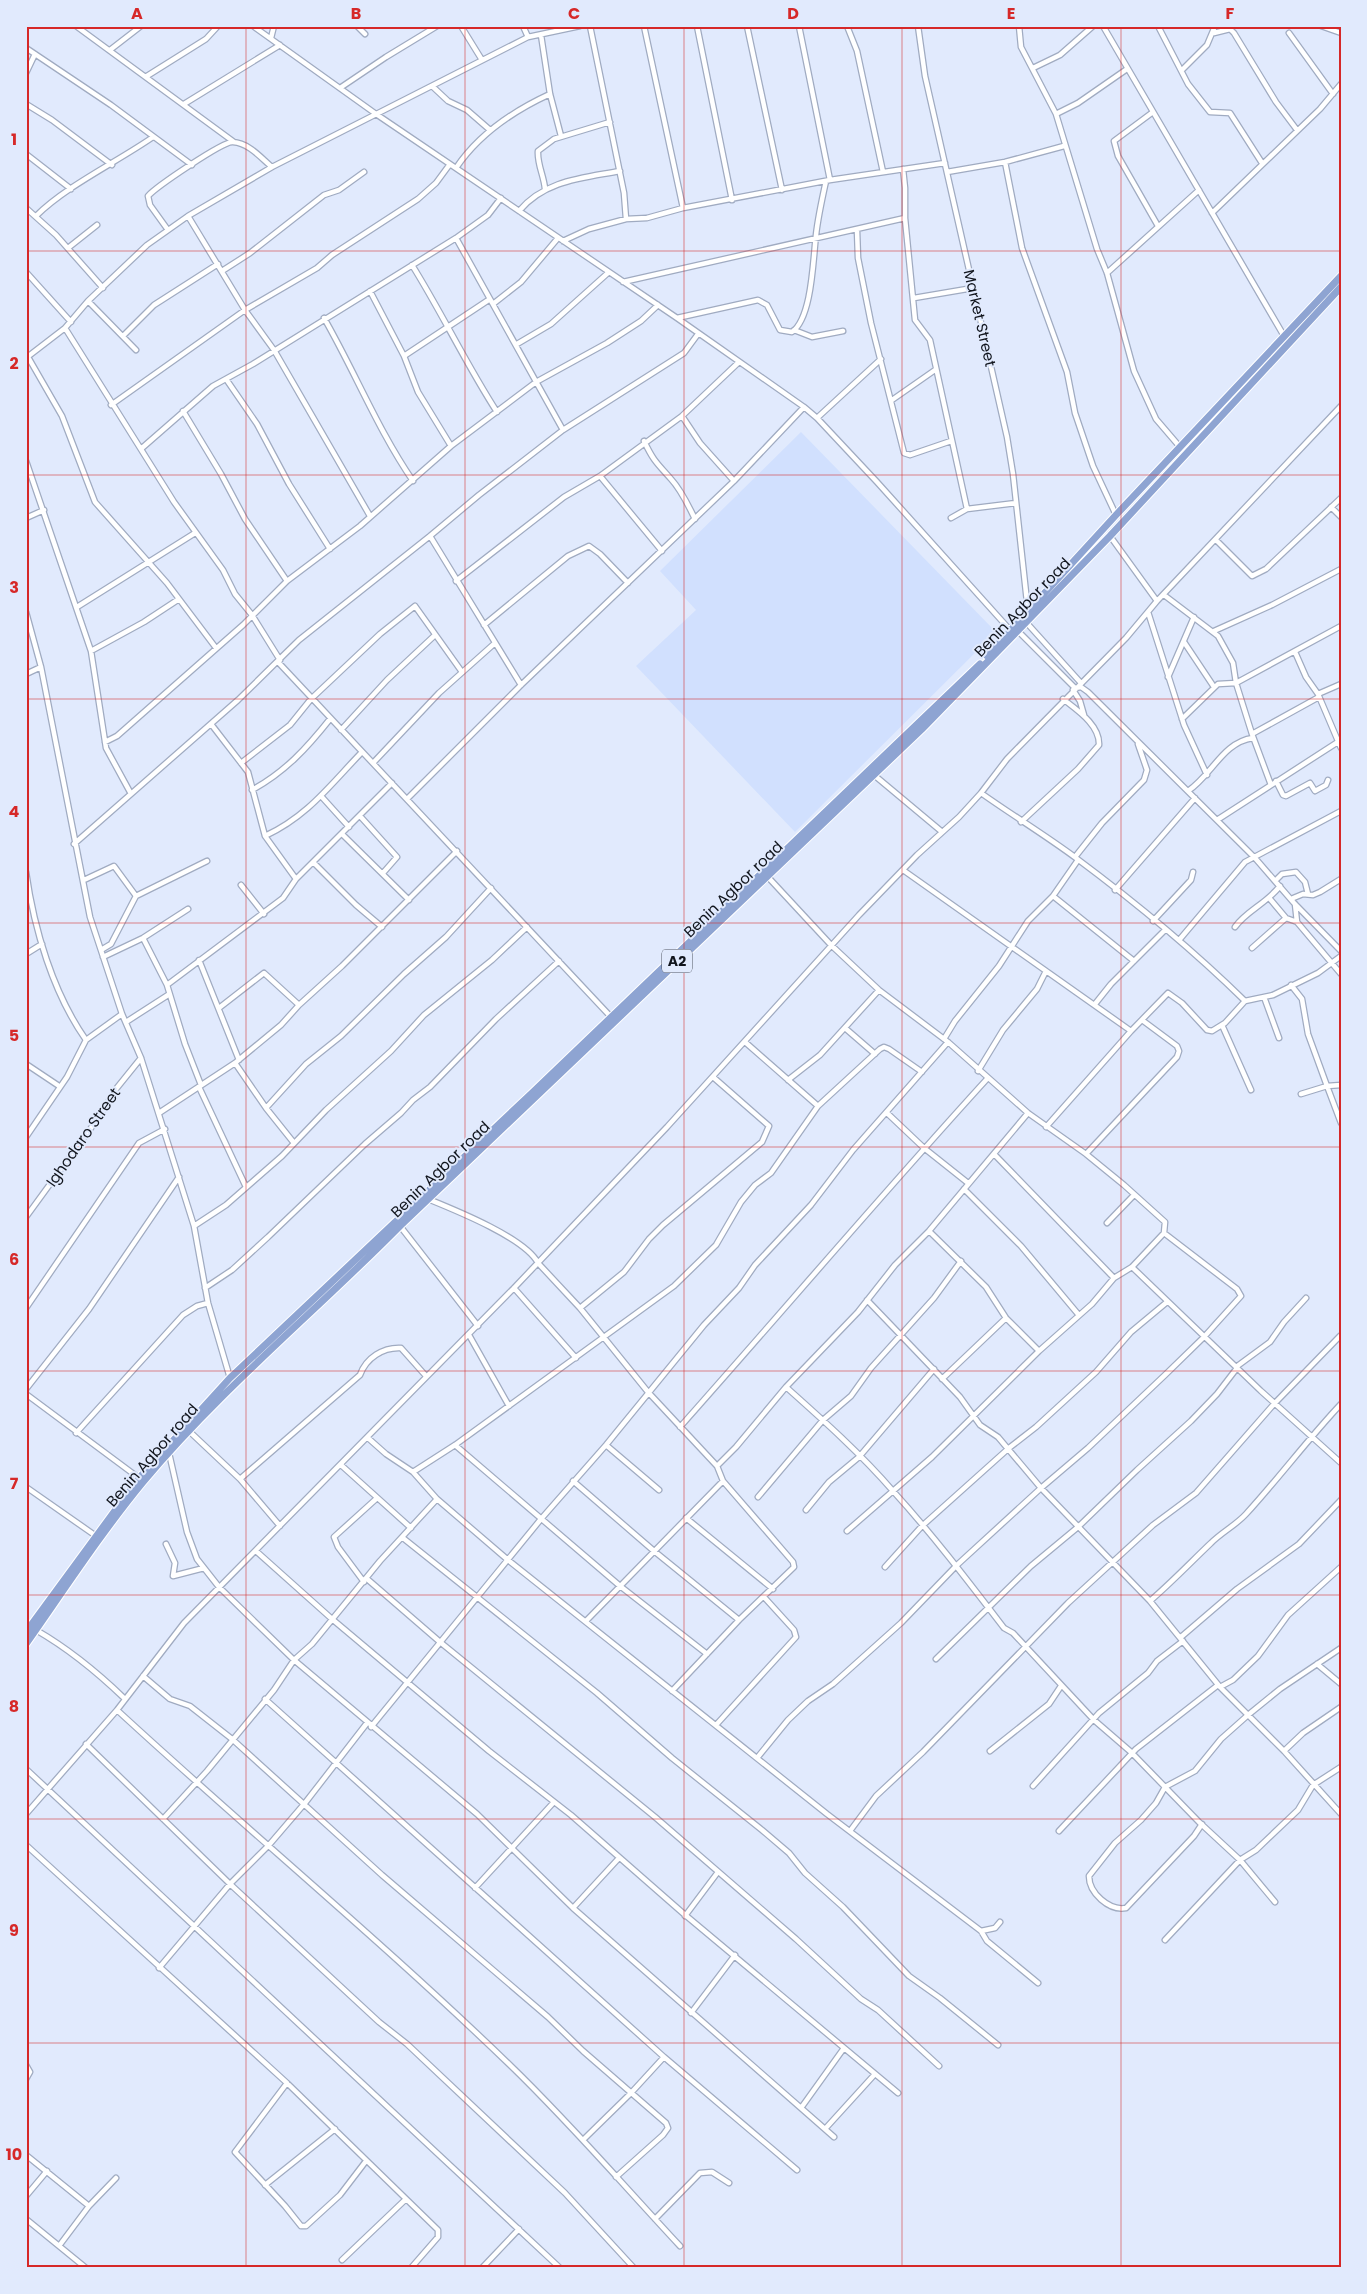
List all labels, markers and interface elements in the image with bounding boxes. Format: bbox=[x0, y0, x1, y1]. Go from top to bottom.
text: A bbox=[131, 2, 143, 25]
text: B bbox=[351, 2, 361, 25]
text: C bbox=[568, 2, 580, 25]
text: D bbox=[787, 2, 799, 25]
text: E bbox=[1007, 2, 1015, 25]
text: F bbox=[1226, 2, 1235, 25]
text: 1 bbox=[11, 128, 17, 151]
street label: Market Street bbox=[959, 267, 1001, 369]
text: 2 bbox=[9, 352, 19, 375]
street label: Benin Agbor road bbox=[969, 553, 1075, 661]
text: 3 bbox=[9, 576, 19, 599]
text: 4 bbox=[9, 800, 20, 823]
street label: Benin Agbor road bbox=[679, 836, 787, 942]
road number: A2 bbox=[662, 949, 692, 972]
text: 5 bbox=[9, 1024, 19, 1047]
street label: Ighodaro Street bbox=[41, 1083, 125, 1191]
street label: Benin Agbor road bbox=[386, 1116, 494, 1222]
text: 6 bbox=[9, 1248, 19, 1271]
street label: Benin Agbor road bbox=[101, 1399, 203, 1511]
text: 7 bbox=[10, 1472, 19, 1495]
text: 8 bbox=[9, 1695, 19, 1718]
text: 9 bbox=[9, 1919, 19, 1942]
text: 10 bbox=[6, 2143, 22, 2166]

